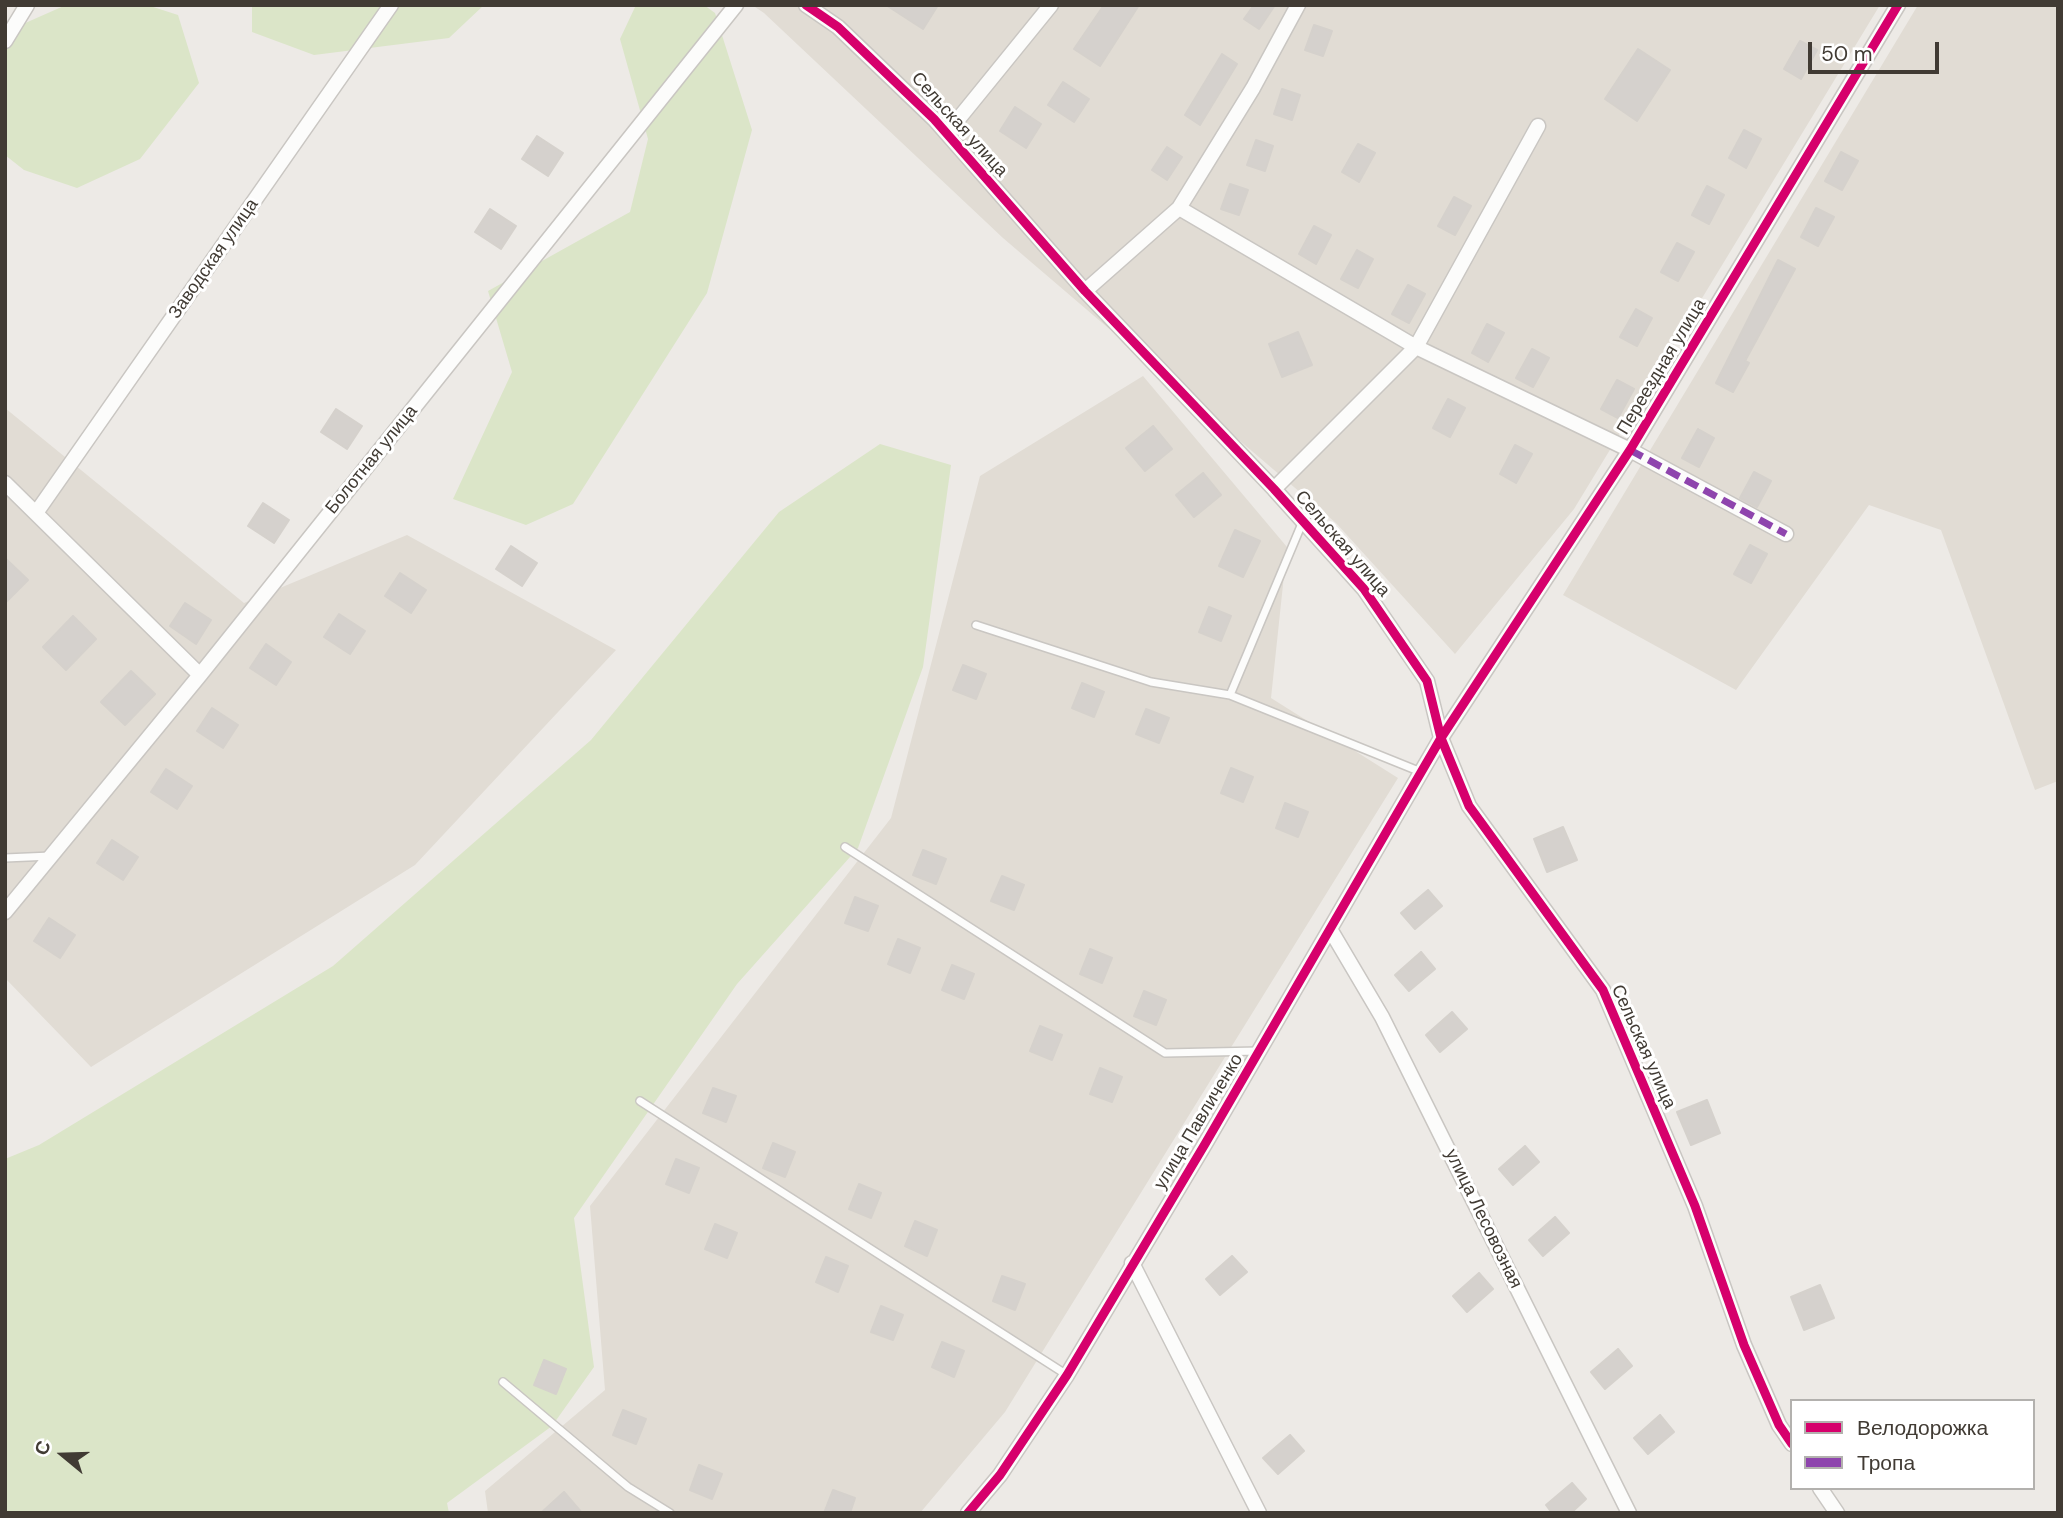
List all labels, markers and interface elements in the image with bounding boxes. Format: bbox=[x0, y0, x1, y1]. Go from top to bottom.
scale bar bbox=[1811, 28, 1942, 72]
text: 50 m bbox=[1821, 40, 1872, 68]
street label: Сельская улица bbox=[906, 68, 1012, 182]
street label: Заводская улица bbox=[165, 195, 263, 323]
street label: Переездная улица bbox=[1613, 295, 1711, 439]
street label: Болотная улица bbox=[321, 401, 423, 519]
street label: Сельская улица bbox=[1290, 487, 1394, 601]
street label: Сельская улица bbox=[1606, 982, 1680, 1112]
street label: улица Павличенко bbox=[1150, 1050, 1248, 1194]
street label: улица Лесовозная bbox=[1440, 1146, 1526, 1292]
legend bbox=[1790, 1399, 2035, 1490]
text: Велодорожка bbox=[1857, 1414, 1988, 1442]
north arrow bbox=[28, 1420, 98, 1490]
text: С bbox=[29, 1437, 57, 1459]
text: Тропа bbox=[1857, 1449, 1915, 1477]

